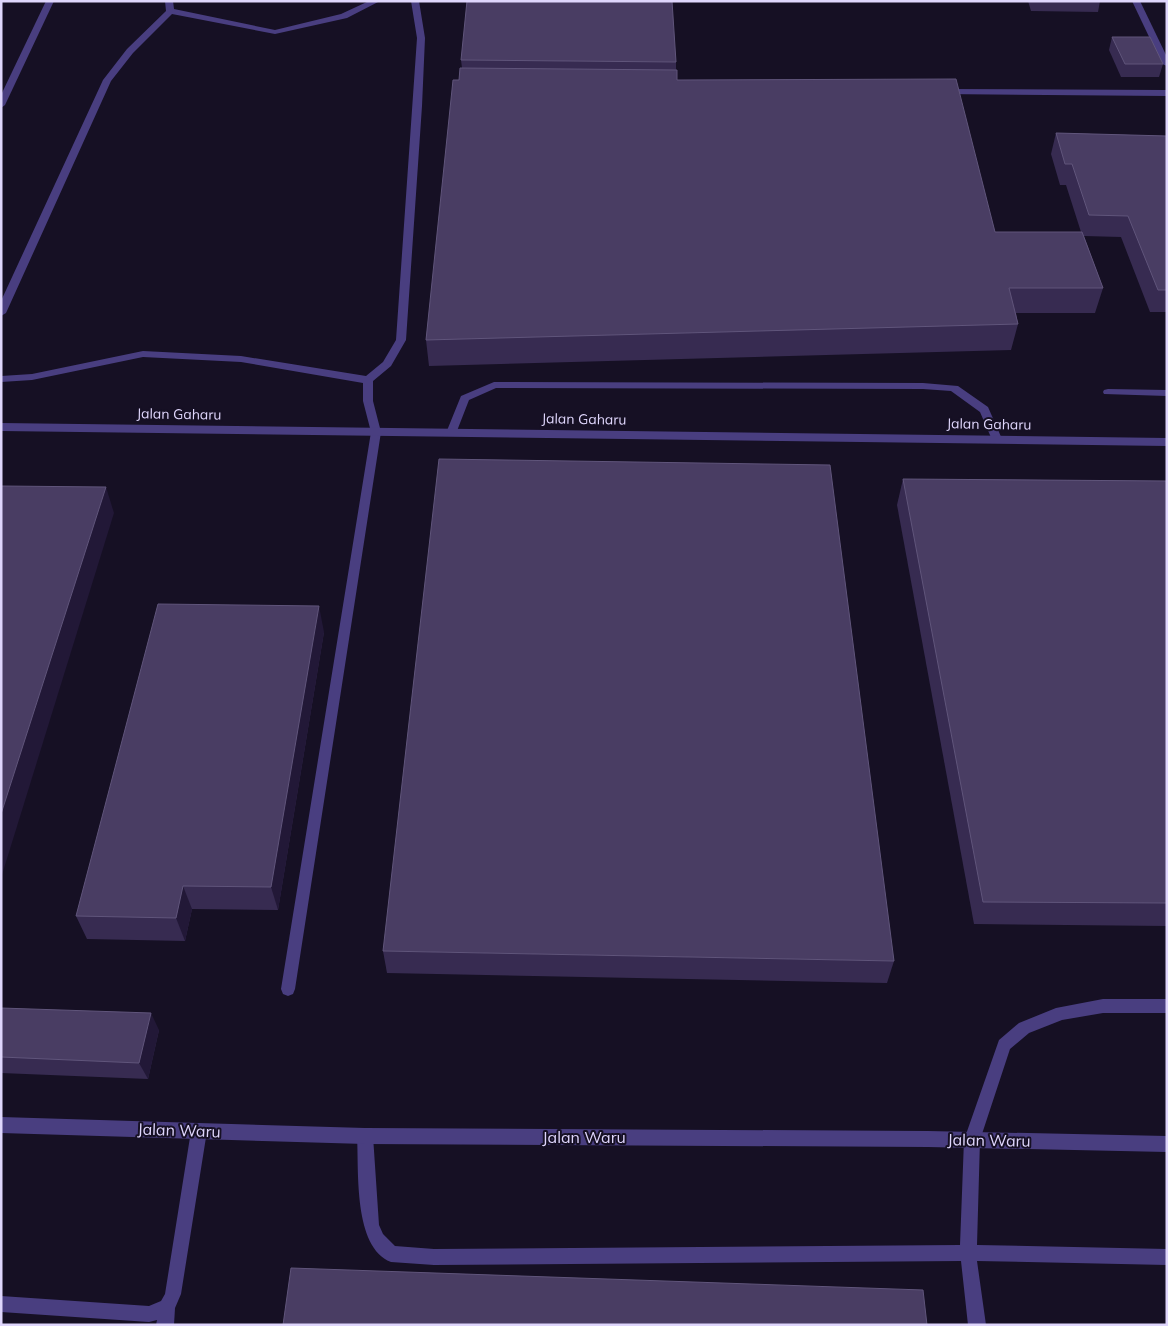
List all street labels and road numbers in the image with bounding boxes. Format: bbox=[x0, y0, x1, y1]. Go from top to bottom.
street label: Jalan Gaharu bbox=[136, 404, 222, 424]
street label: Jalan Gaharu bbox=[541, 409, 627, 429]
street label: Jalan Gaharu bbox=[946, 414, 1032, 434]
street label: Jalan Waru bbox=[137, 1119, 221, 1141]
street label: Jalan Waru bbox=[542, 1127, 626, 1147]
street label: Jalan Waru bbox=[947, 1129, 1031, 1151]

